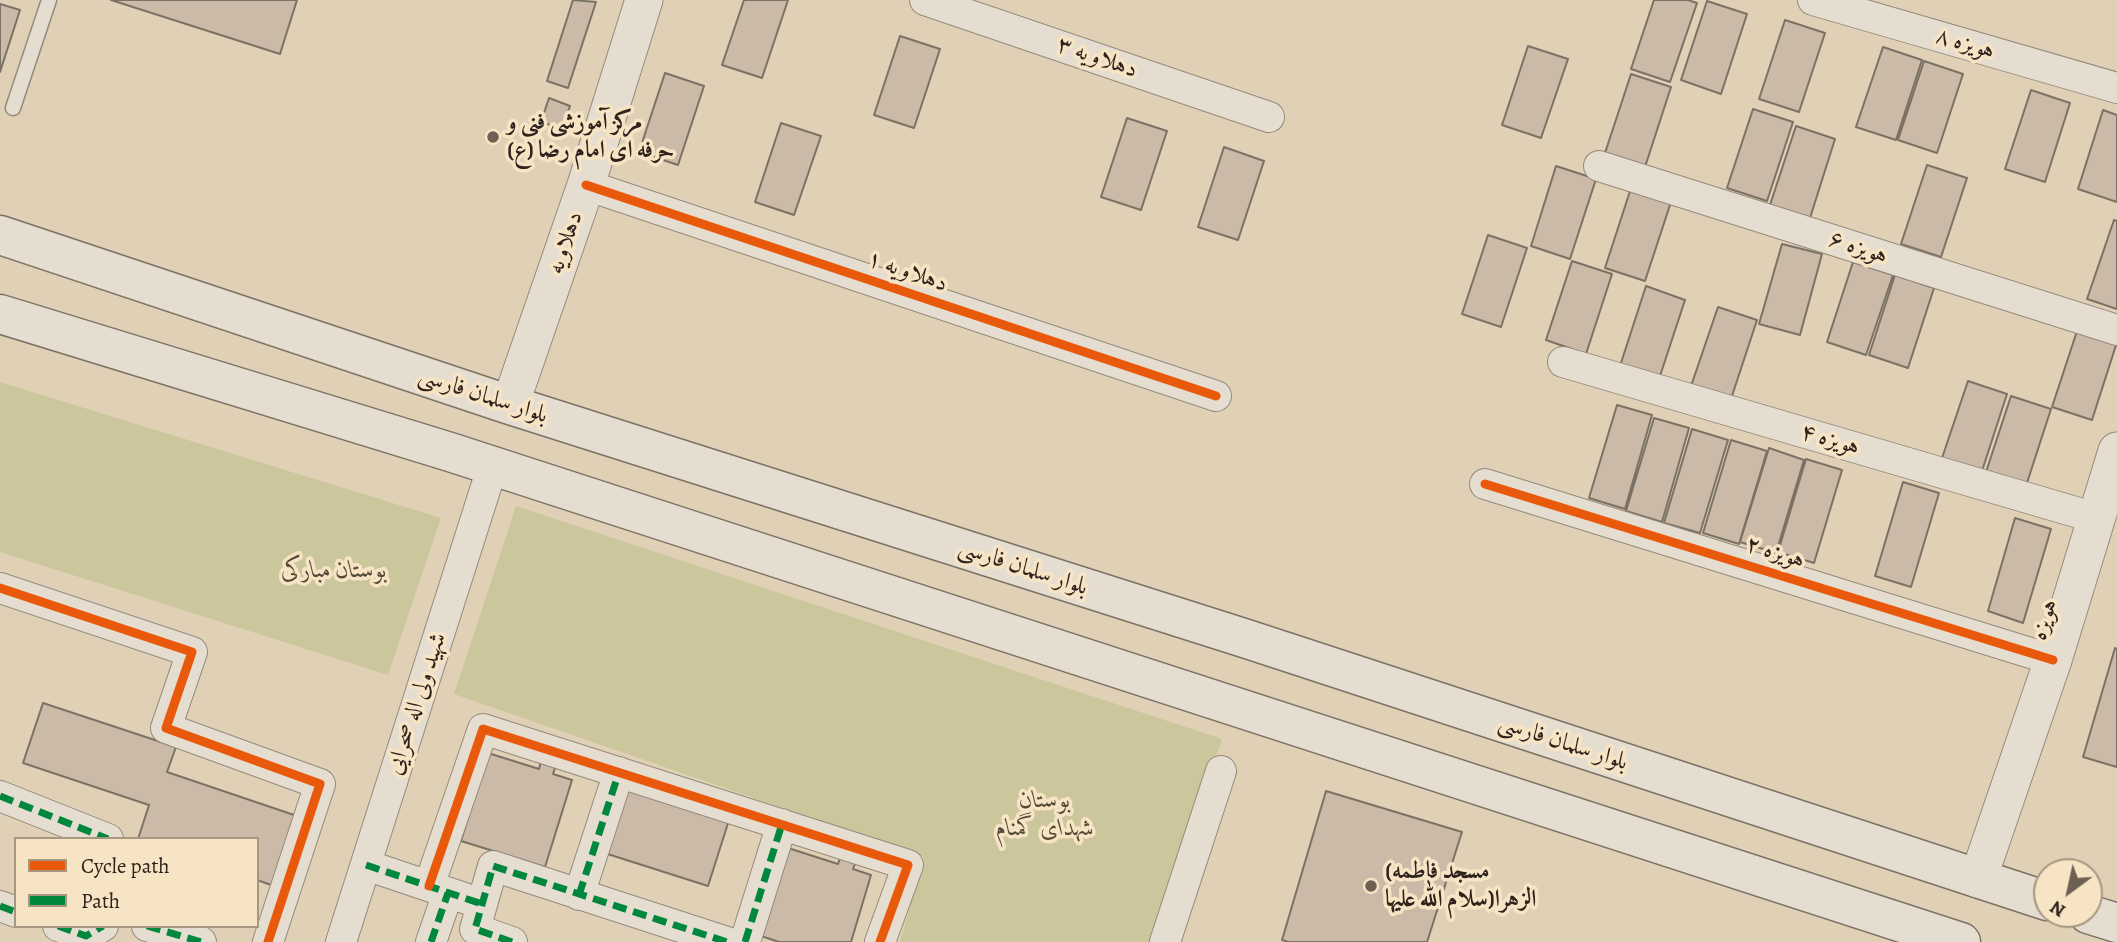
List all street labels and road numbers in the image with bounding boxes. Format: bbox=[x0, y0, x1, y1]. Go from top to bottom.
street label: هویزه ۸ bbox=[1932, 22, 1998, 66]
street label: دهلاویه ۳ bbox=[1053, 31, 1141, 85]
street label: دهلاویه bbox=[542, 208, 590, 278]
street label: هویزه ۶ bbox=[1825, 225, 1891, 271]
street label: دهلاویه ۱ bbox=[863, 245, 951, 299]
street label: بلوار سلمان فارسی bbox=[415, 362, 551, 430]
street label: هویزه ۴ bbox=[1797, 418, 1863, 462]
street label: هویزه ۲ bbox=[1742, 530, 1808, 576]
street label: بلوار سلمان فارسی bbox=[955, 534, 1091, 602]
street label: هویزه bbox=[2025, 596, 2065, 644]
street label: شهید ولی اله صحرایی bbox=[380, 629, 454, 779]
street label: بلوار سلمان فارسی bbox=[1495, 709, 1631, 777]

